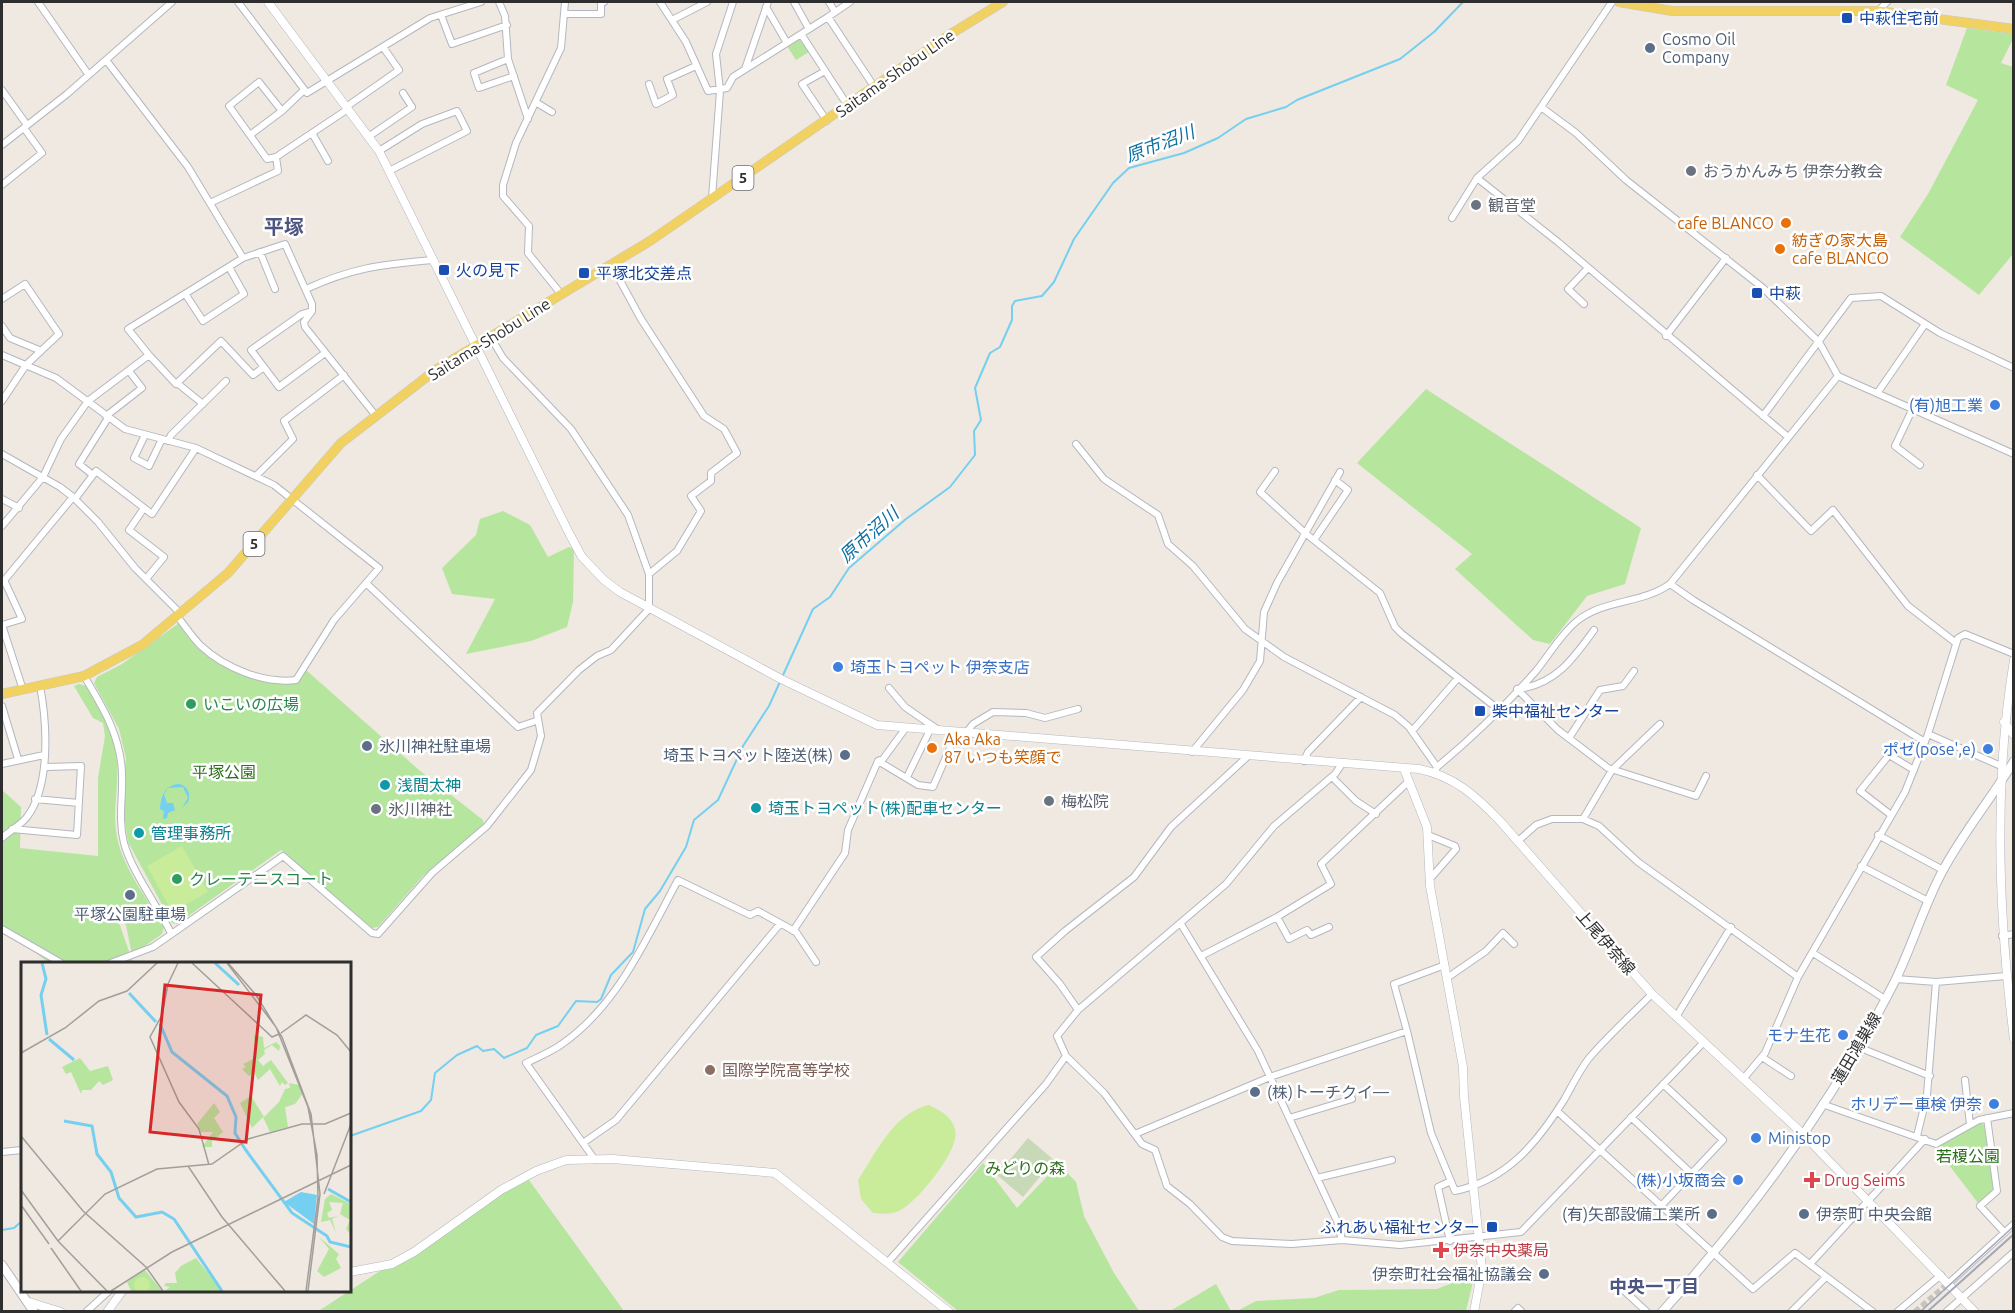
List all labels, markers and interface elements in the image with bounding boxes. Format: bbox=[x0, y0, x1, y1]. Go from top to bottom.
place label: 中萩住宅前 bbox=[1859, 9, 1939, 27]
marker: 中萩住宅前 bbox=[1840, 11, 1854, 25]
street label: Saitama-Shobu Line bbox=[832, 25, 958, 121]
place label: Cosmo Oil Company bbox=[1662, 30, 1735, 66]
marker: Cosmo Oil Company bbox=[1643, 41, 1657, 55]
water label: 原市沼川 bbox=[1122, 120, 1199, 165]
place label: おうかんみち 伊奈分教会 bbox=[1703, 162, 1883, 180]
marker: おうかんみち 伊奈分教会 bbox=[1684, 164, 1698, 178]
road number: 5 bbox=[732, 166, 754, 190]
place label: 観音堂 bbox=[1488, 196, 1536, 214]
marker: 観音堂 bbox=[1469, 198, 1483, 212]
place label: cafe BLANCO bbox=[1677, 214, 1774, 232]
district label: 平塚 bbox=[264, 215, 304, 238]
marker: cafe BLANCO bbox=[1779, 216, 1793, 230]
place label: 紡ぎの家大島 cafe BLANCO bbox=[1792, 231, 1889, 267]
marker: 紡ぎの家大島 cafe BLANCO bbox=[1773, 242, 1787, 256]
place label: 火の見下 bbox=[456, 261, 520, 279]
marker: 火の見下 bbox=[437, 263, 451, 277]
place label: 平塚北交差点 bbox=[596, 264, 692, 282]
marker: 平塚北交差点 bbox=[577, 266, 591, 280]
place label: 中萩 bbox=[1769, 284, 1801, 302]
marker: 中萩 bbox=[1750, 286, 1764, 300]
street label: Saitama-Shobu Line bbox=[425, 294, 553, 384]
place label: (有)旭工業 bbox=[1909, 396, 1983, 415]
marker: (有)旭工業 bbox=[1988, 398, 2002, 412]
water label: 原市沼川 bbox=[835, 501, 903, 566]
road number: 5 bbox=[244, 532, 264, 556]
place label: 埼玉トヨペット 伊奈支店 bbox=[850, 658, 1030, 676]
marker: 埼玉トヨペット 伊奈支店 bbox=[831, 660, 845, 674]
place label: いこいの広場 bbox=[203, 695, 299, 713]
marker: いこいの広場 bbox=[184, 697, 198, 711]
place label: 柴中福祉センター bbox=[1492, 702, 1620, 720]
marker: 柴中福祉センター bbox=[1473, 704, 1487, 718]
place label: Aka Aka 87 いつも笑顔で bbox=[944, 730, 1062, 766]
place label: 氷川神社駐車場 bbox=[379, 737, 491, 755]
marker: 氷川神社駐車場 bbox=[360, 739, 374, 753]
place label: ポゼ(pose',e) bbox=[1883, 740, 1976, 759]
marker: Aka Aka 87 いつも笑顔で bbox=[925, 741, 939, 755]
marker: ポゼ(pose',e) bbox=[1981, 742, 1995, 756]
place label: 埼玉トヨペット陸送(株) bbox=[663, 746, 833, 765]
marker: 埼玉トヨペット陸送(株) bbox=[838, 748, 852, 762]
park label: 平塚公園 bbox=[192, 763, 256, 781]
place label: 浅間太神 bbox=[397, 776, 461, 794]
marker: 浅間太神 bbox=[378, 778, 392, 792]
place label: 梅松院 bbox=[1061, 792, 1109, 810]
marker: 梅松院 bbox=[1042, 794, 1056, 808]
place label: 埼玉トヨペット(株)配車センター bbox=[768, 799, 1002, 818]
place label: 氷川神社 bbox=[388, 800, 452, 818]
marker: 埼玉トヨペット(株)配車センター bbox=[749, 801, 763, 815]
marker: 氷川神社 bbox=[369, 802, 383, 816]
place label: 管理事務所 bbox=[151, 824, 231, 842]
marker: 管理事務所 bbox=[132, 826, 146, 840]
place label: クレーテニスコート bbox=[189, 870, 333, 888]
marker: クレーテニスコート bbox=[170, 872, 184, 886]
marker: 平塚公園駐車場 bbox=[123, 888, 137, 902]
place label: 平塚公園駐車場 bbox=[74, 905, 186, 923]
street label: 上尾伊奈線 bbox=[1573, 906, 1639, 978]
inset map bbox=[21, 962, 351, 1292]
street label: 蓮田鴻巣線 bbox=[1828, 1009, 1884, 1087]
place label: モナ生花 bbox=[1767, 1026, 1831, 1044]
marker: モナ生花 bbox=[1836, 1028, 1850, 1042]
place label: 国際学院高等学校 bbox=[722, 1061, 850, 1079]
marker: 国際学院高等学校 bbox=[703, 1063, 717, 1077]
place label: (株)トーチクイ― bbox=[1267, 1083, 1389, 1102]
marker: (株)トーチクイ― bbox=[1248, 1085, 1262, 1099]
place label: ホリデー車検 伊奈 bbox=[1850, 1095, 1982, 1113]
marker: ホリデー車検 伊奈 bbox=[1987, 1097, 2001, 1111]
place label: Ministop bbox=[1768, 1129, 1831, 1147]
marker: Ministop bbox=[1749, 1131, 1763, 1145]
park label: 若榎公園 bbox=[1936, 1147, 2000, 1165]
park label: みどりの森 bbox=[985, 1159, 1065, 1177]
place label: (株)小坂商会 bbox=[1636, 1171, 1726, 1190]
place label: Drug Seims bbox=[1824, 1171, 1905, 1189]
marker: (株)小坂商会 bbox=[1731, 1173, 1745, 1187]
marker: Drug Seims bbox=[1805, 1173, 1819, 1187]
place label: (有)矢部設備工業所 bbox=[1562, 1205, 1700, 1224]
place label: 伊奈町 中央会館 bbox=[1816, 1205, 1932, 1223]
marker: (有)矢部設備工業所 bbox=[1705, 1207, 1719, 1221]
marker: 伊奈町 中央会館 bbox=[1797, 1207, 1811, 1221]
place label: ふれあい福祉センター bbox=[1320, 1218, 1480, 1236]
marker: ふれあい福祉センター bbox=[1485, 1220, 1499, 1234]
place label: 伊奈中央薬局 bbox=[1453, 1241, 1549, 1259]
marker: 伊奈中央薬局 bbox=[1434, 1243, 1448, 1257]
place label: 伊奈町社会福祉協議会 bbox=[1372, 1265, 1532, 1283]
marker: 伊奈町社会福祉協議会 bbox=[1537, 1267, 1551, 1281]
district label: 中央一丁目 bbox=[1609, 1276, 1699, 1296]

